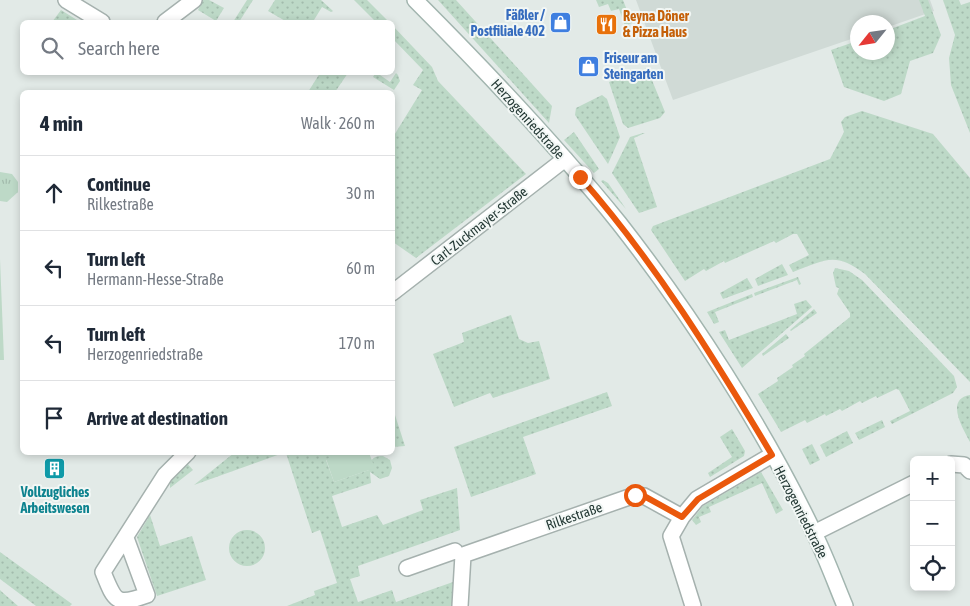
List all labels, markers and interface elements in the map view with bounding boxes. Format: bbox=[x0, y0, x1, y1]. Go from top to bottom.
place label: Fäßler / Postfiliale 402 bbox=[471, 7, 545, 39]
place label: Reyna Döner & Pizza Haus bbox=[623, 8, 690, 40]
shop icon: Fäßler / Postfiliale 402 bbox=[549, 11, 573, 35]
restaurant icon: Reyna Döner & Pizza Haus bbox=[595, 12, 619, 36]
north arrow bbox=[850, 15, 895, 60]
search box bbox=[20, 20, 395, 75]
icon: search bbox=[38, 34, 66, 62]
text: Search here bbox=[78, 37, 160, 59]
place label: Friseur am Steingarten bbox=[604, 50, 664, 82]
shop icon: Friseur am Steingarten bbox=[576, 54, 600, 78]
street label: Herzogenriedstraße bbox=[488, 76, 568, 162]
text: 4 min bbox=[40, 111, 83, 135]
text: Walk · 260 m bbox=[301, 114, 375, 132]
route end bbox=[569, 166, 592, 189]
text: Continue bbox=[87, 173, 151, 195]
icon: ahead bbox=[40, 179, 68, 207]
street label: Carl-Zuckmayer-Straße bbox=[428, 183, 530, 269]
text: 30 m bbox=[346, 184, 375, 202]
text: Rilkestraße bbox=[87, 195, 154, 213]
text: Turn left bbox=[87, 248, 145, 270]
icon: left bbox=[40, 254, 68, 282]
text: 60 m bbox=[346, 259, 375, 277]
text: Hermann-Hesse-Straße bbox=[87, 270, 224, 288]
text: Turn left bbox=[87, 323, 145, 345]
icon: left bbox=[40, 329, 68, 357]
text: 170 m bbox=[339, 334, 375, 352]
text: Herzogenriedstraße bbox=[87, 345, 203, 363]
icon: arrive bbox=[40, 404, 68, 432]
text: Arrive at destination bbox=[87, 407, 228, 429]
map controls bbox=[910, 456, 955, 591]
button: + bbox=[910, 456, 955, 501]
building icon: Vollzugliches Arbeitswesen bbox=[43, 457, 67, 481]
street label: Herzogenriedstraße bbox=[771, 463, 831, 561]
place label: Vollzugliches Arbeitswesen bbox=[20, 484, 90, 516]
route start bbox=[624, 484, 647, 507]
street label: Rilkestraße bbox=[544, 499, 604, 533]
button: − bbox=[910, 501, 955, 546]
button: locate bbox=[910, 546, 955, 591]

